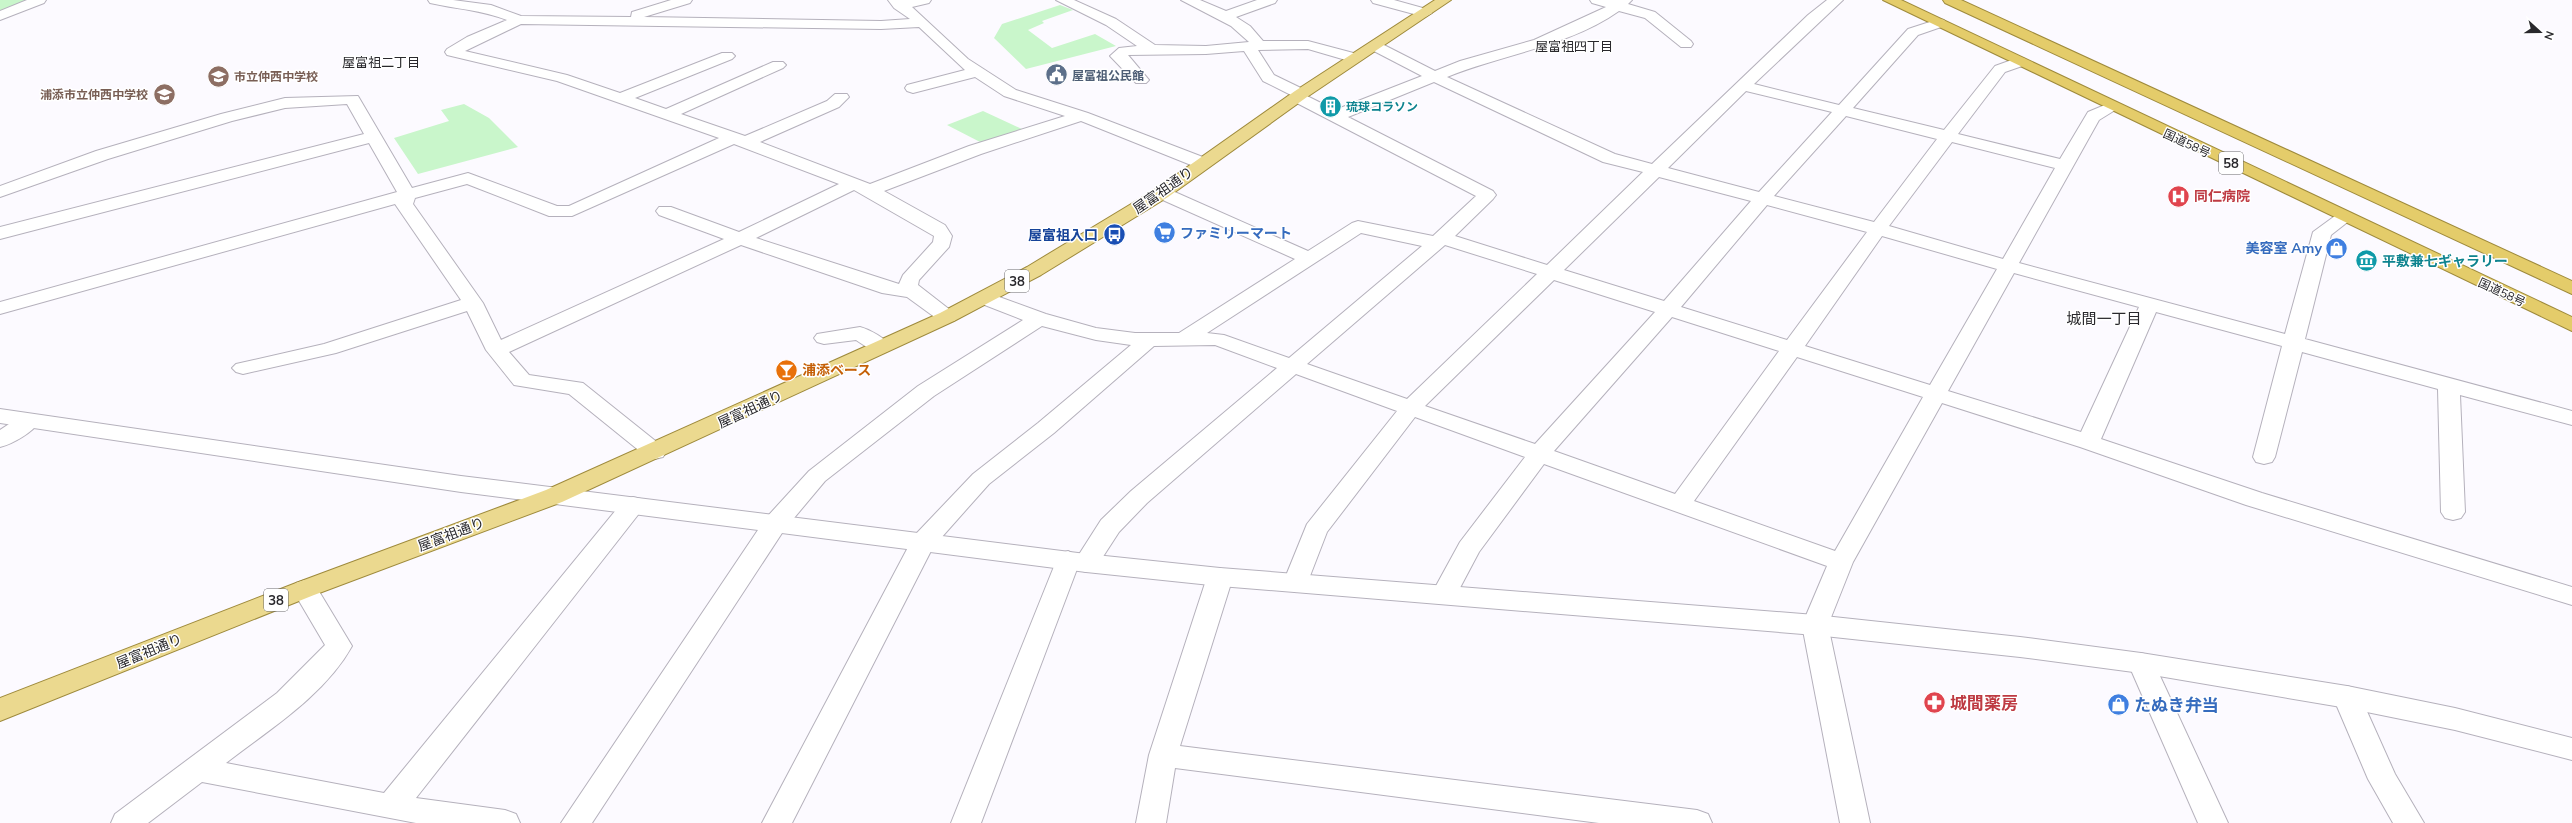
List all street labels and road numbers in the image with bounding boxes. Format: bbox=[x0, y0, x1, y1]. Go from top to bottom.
street label: 国道58号 bbox=[2161, 126, 2213, 160]
road number: 58 bbox=[2219, 152, 2243, 174]
street label: 屋富祖通り bbox=[1129, 163, 1197, 217]
road number: 38 bbox=[1005, 270, 1029, 292]
street label: 国道58号 bbox=[2476, 275, 2528, 309]
street label: 屋富祖通り bbox=[714, 386, 786, 432]
street label: 屋富祖通り bbox=[415, 513, 487, 555]
road number: 38 bbox=[264, 589, 288, 611]
street label: 屋富祖通り bbox=[113, 630, 185, 672]

